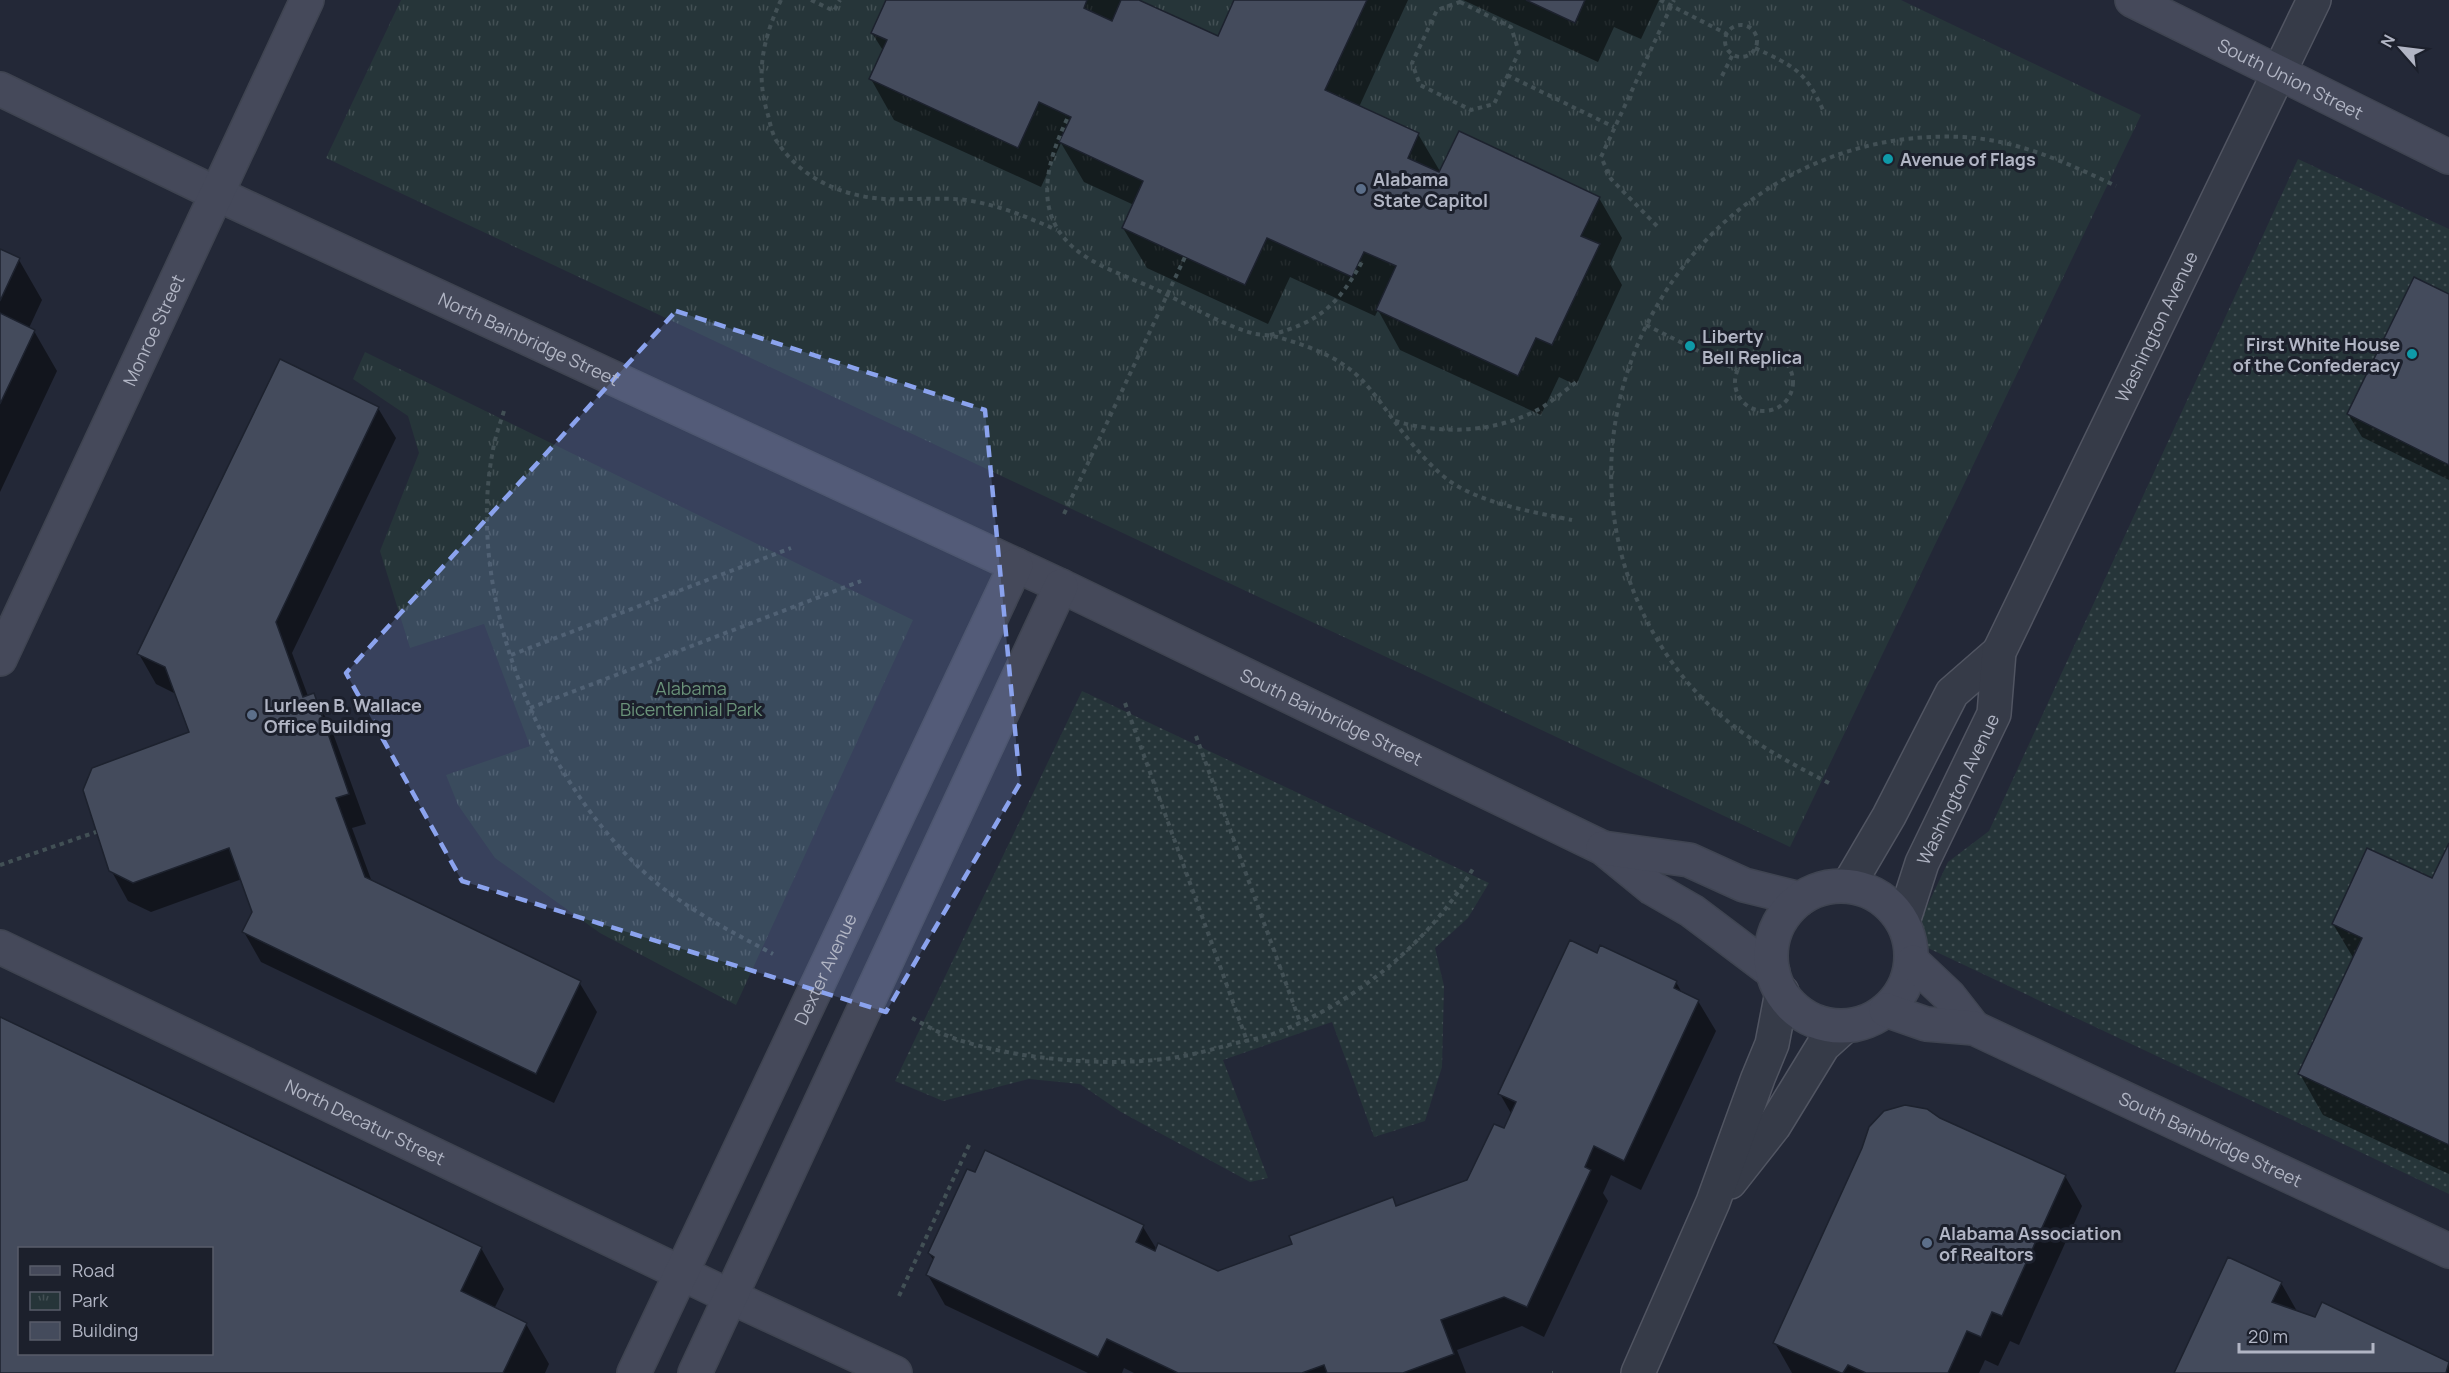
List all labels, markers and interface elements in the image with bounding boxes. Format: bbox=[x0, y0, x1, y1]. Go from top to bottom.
north arrow bbox=[2371, 18, 2431, 78]
text: N bbox=[2375, 31, 2400, 51]
street label: South Union Street bbox=[2214, 32, 2367, 125]
place label: Avenue of Flags bbox=[1900, 147, 2036, 171]
marker: Avenue of Flags bbox=[1881, 152, 1895, 166]
place label: Alabama State Capitol bbox=[1373, 167, 1488, 212]
marker: Alabama State Capitol bbox=[1354, 182, 1368, 196]
street label: Washington Avenue bbox=[2109, 247, 2203, 406]
street label: Monroe Street bbox=[117, 270, 190, 390]
street label: North Bainbridge Street bbox=[435, 287, 623, 391]
place label: Liberty Bell Replica bbox=[1702, 324, 1802, 369]
place label: First White House of the Confederacy bbox=[2233, 332, 2400, 377]
marker: Liberty Bell Replica bbox=[1683, 339, 1697, 353]
marker: First White House of the Confederacy bbox=[2405, 347, 2419, 361]
street label: South Bainbridge Street bbox=[1236, 662, 1427, 771]
park label: Alabama Bicentennial Park bbox=[620, 676, 763, 721]
place label: Lurleen B. Wallace Office Building bbox=[264, 693, 422, 738]
marker: Lurleen B. Wallace Office Building bbox=[245, 708, 259, 722]
street label: Washington Avenue bbox=[1911, 710, 2004, 869]
street label: Dexter Avenue bbox=[788, 909, 862, 1029]
street label: North Decatur Street bbox=[281, 1073, 449, 1170]
street label: South Bainbridge Street bbox=[2115, 1086, 2306, 1192]
place label: Alabama Association of Realtors bbox=[1939, 1221, 2122, 1266]
marker: Alabama Association of Realtors bbox=[1920, 1236, 1934, 1250]
legend bbox=[18, 1247, 213, 1355]
text: Road bbox=[72, 1258, 115, 1282]
text: Park bbox=[72, 1288, 109, 1312]
scale bar bbox=[2239, 1316, 2372, 1354]
text: Building bbox=[72, 1318, 138, 1342]
text: 20 m bbox=[2248, 1324, 2288, 1348]

